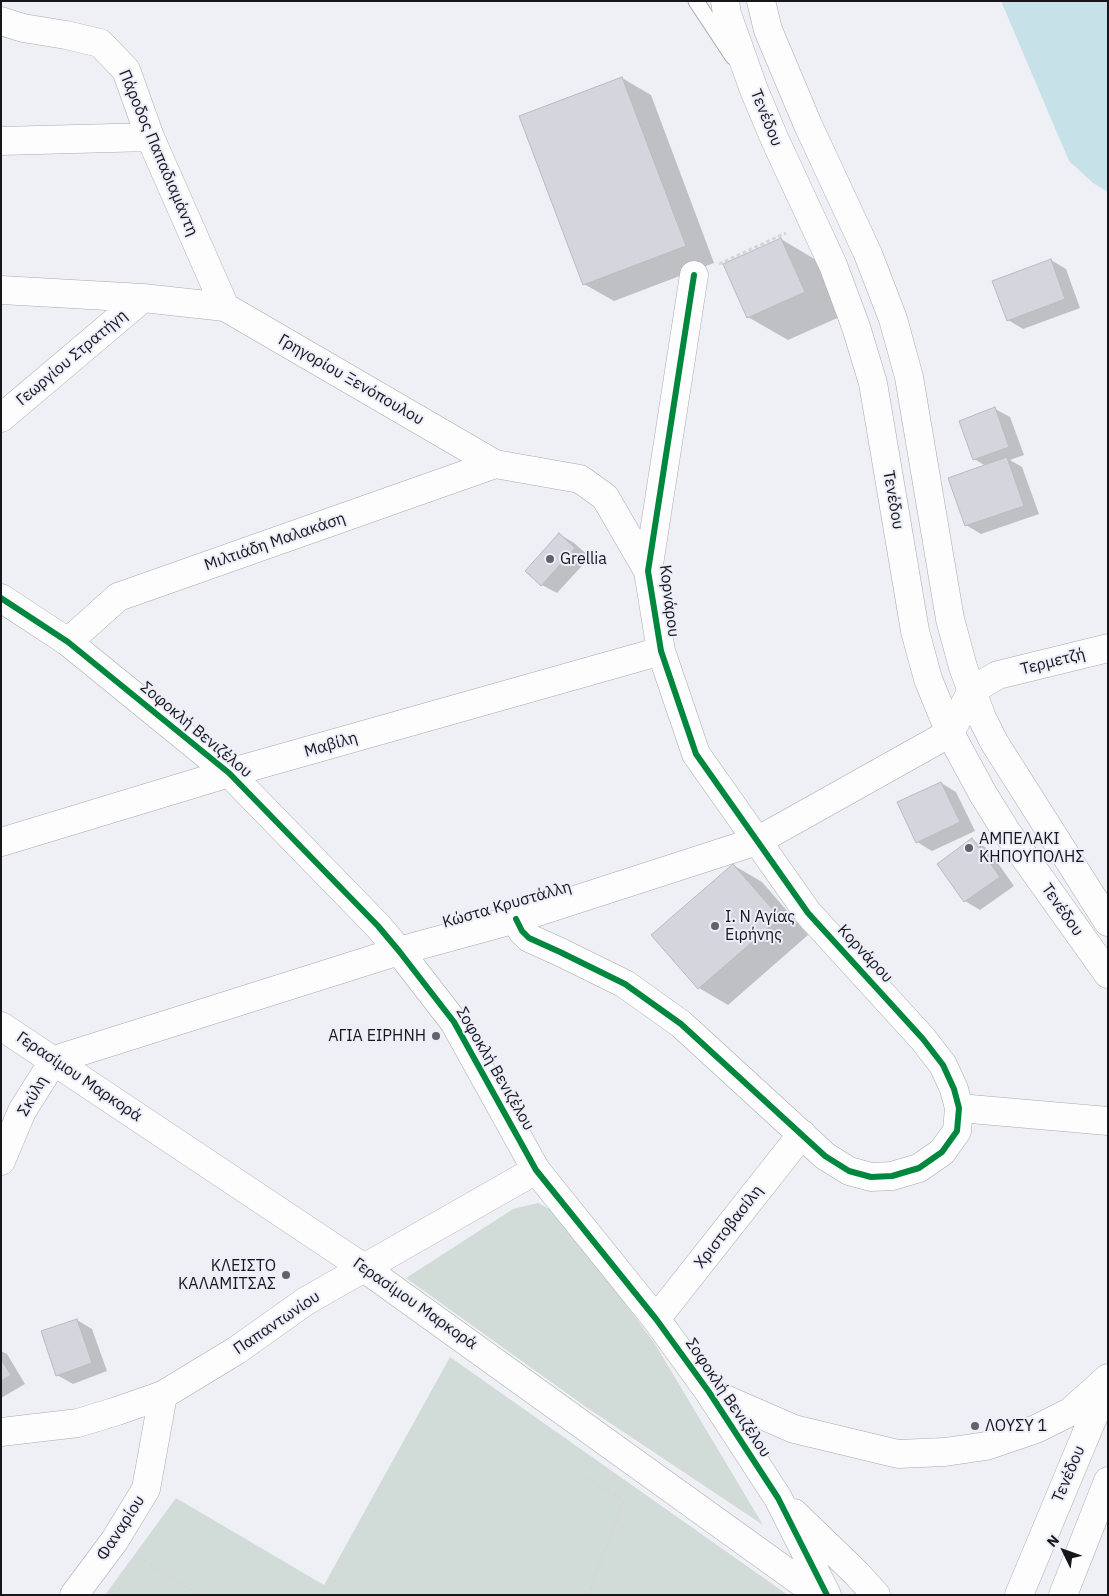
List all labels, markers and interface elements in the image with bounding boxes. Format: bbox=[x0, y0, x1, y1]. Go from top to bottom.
street label: Πάροδος Παπαδιαμάντη bbox=[114, 67, 202, 239]
street label: Τενέδου bbox=[746, 87, 786, 149]
street label: Γεωργίου Στρατήγη bbox=[13, 306, 131, 410]
street label: Γρηγορίου Ξενόπουλου bbox=[275, 330, 427, 430]
street label: Τενέδου bbox=[878, 469, 908, 531]
street label: Μιλτιάδη Μαλακάση bbox=[202, 509, 348, 575]
place label: Grellia bbox=[560, 549, 607, 569]
marker: Grellia bbox=[544, 553, 556, 565]
street label: Κορνάρου bbox=[655, 564, 683, 638]
street label: Τερμετζή bbox=[1019, 645, 1087, 679]
street label: Σοφοκλή Βενιζέλου bbox=[136, 678, 256, 782]
street label: Μαβίλη bbox=[302, 728, 360, 762]
place label: ΑΜΠΕΛΑΚΙ ΚΗΠΟΥΠΟΛΗΣ bbox=[979, 829, 1085, 867]
marker: ΑΜΠΕΛΑΚΙ ΚΗΠΟΥΠΟΛΗΣ bbox=[963, 842, 975, 854]
street label: Κώστα Κρυστάλλη bbox=[440, 877, 574, 933]
street label: Τενέδου bbox=[1037, 880, 1087, 940]
place label: Ι. Ν Αγίας Ειρήνης bbox=[725, 907, 795, 945]
marker: Ι. Ν Αγίας Ειρήνης bbox=[709, 920, 721, 932]
street label: Κορνάρου bbox=[833, 921, 897, 987]
street label: Σοφοκλή Βενιζέλου bbox=[452, 1004, 538, 1134]
place label: ΑΓΙΑ ΕΙΡΗΝΗ bbox=[328, 1026, 426, 1046]
street label: Γερασίμου Μαρκορά bbox=[13, 1028, 145, 1126]
marker: ΑΓΙΑ ΕΙΡΗΝΗ bbox=[430, 1030, 442, 1042]
street label: Σκύλη bbox=[14, 1072, 52, 1120]
street label: Χριστοβασίλη bbox=[691, 1182, 767, 1272]
street label: Γερασίμου Μαρκορά bbox=[349, 1254, 481, 1354]
place label: ΚΛΕΙΣΤΟ ΚΑΛΑΜΙΤΣΑΣ bbox=[178, 1256, 276, 1294]
marker: ΚΛΕΙΣΤΟ ΚΑΛΑΜΙΤΣΑΣ bbox=[280, 1269, 292, 1281]
street label: Παπαντωνίου bbox=[230, 1287, 324, 1359]
street label: Σοφοκλή Βενιζέλου bbox=[681, 1335, 775, 1461]
place label: ΛΟΥΣΥ 1 bbox=[985, 1416, 1047, 1436]
marker: ΛΟΥΣΥ 1 bbox=[969, 1420, 981, 1432]
street label: Τενέδου bbox=[1048, 1443, 1090, 1505]
street label: Φαναρίου bbox=[93, 1492, 149, 1564]
north arrow bbox=[1039, 1526, 1089, 1576]
text: N bbox=[1043, 1531, 1063, 1551]

